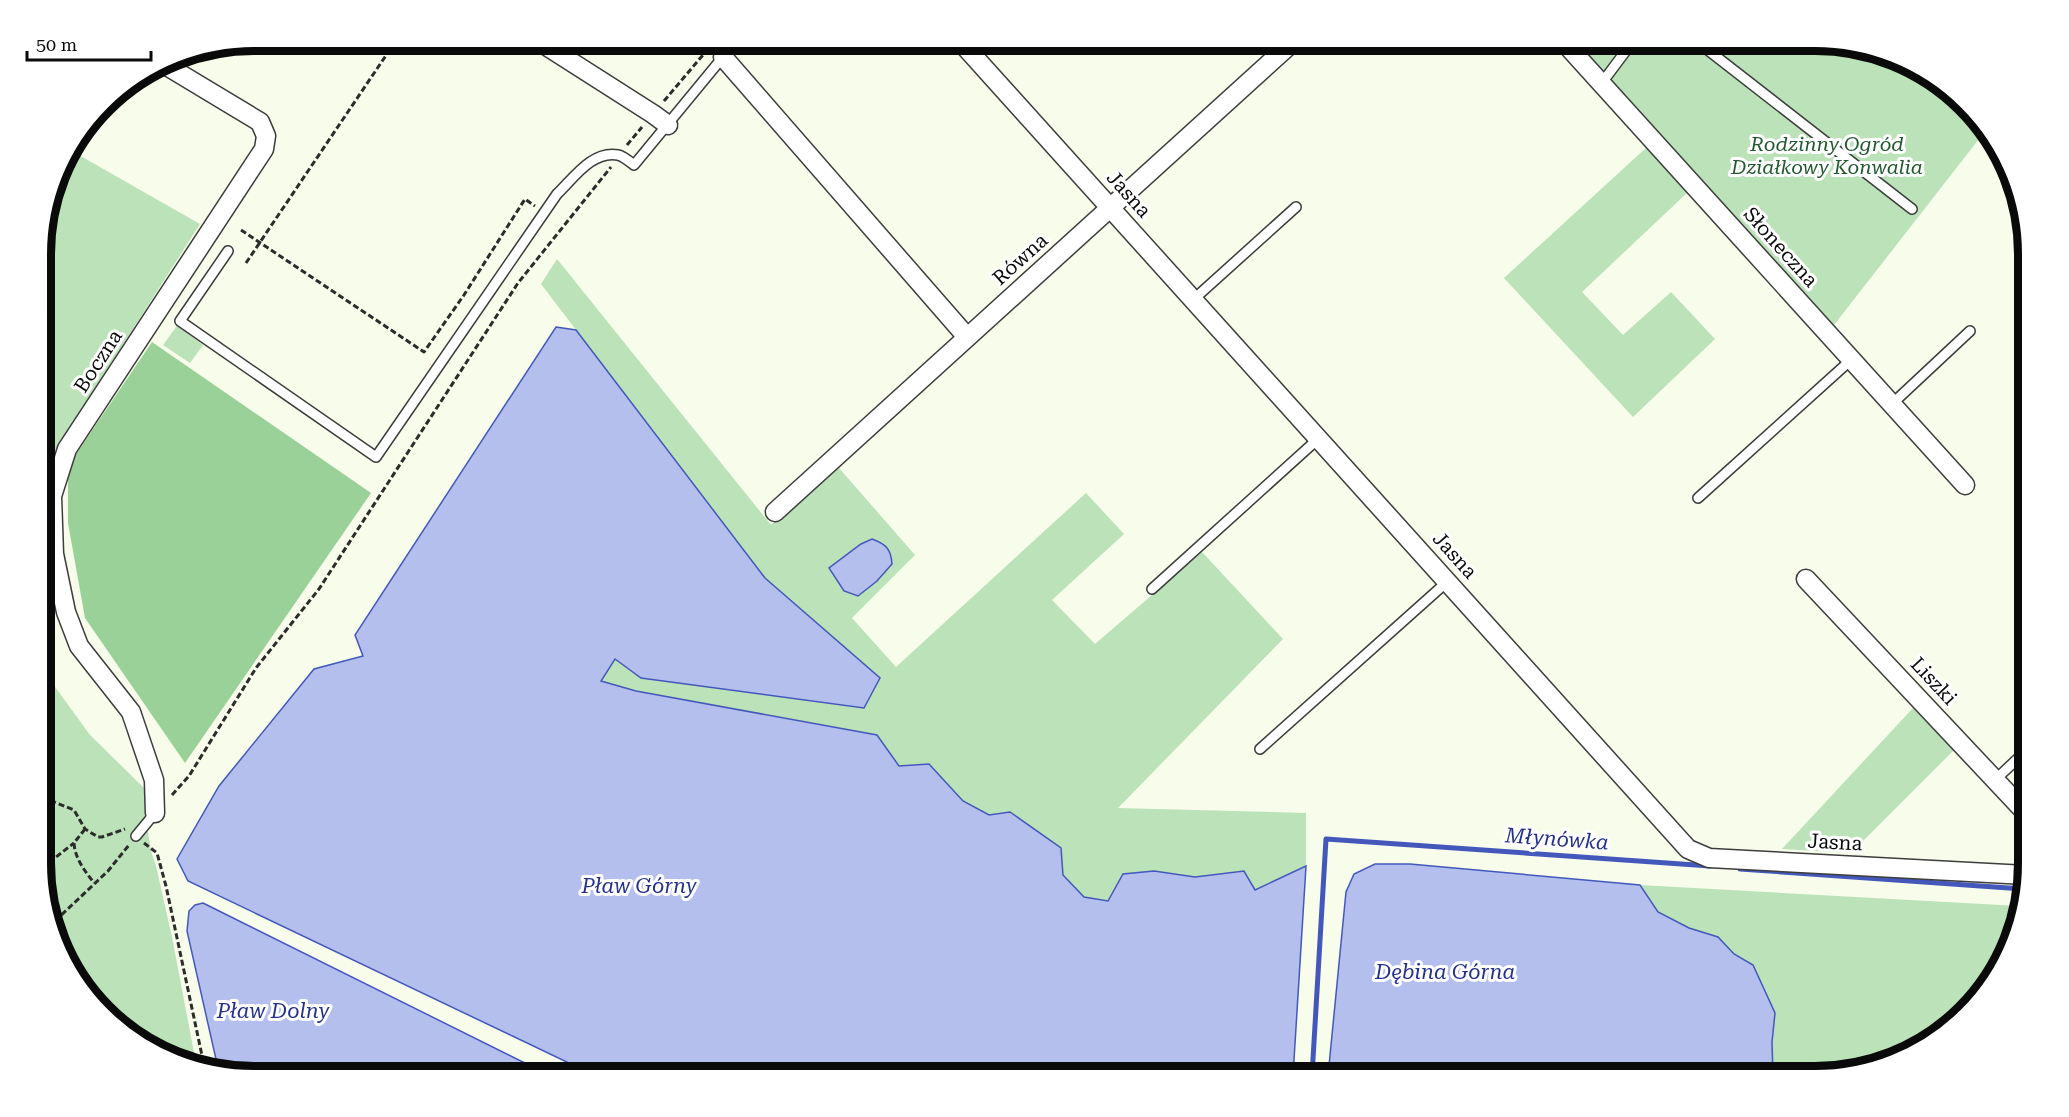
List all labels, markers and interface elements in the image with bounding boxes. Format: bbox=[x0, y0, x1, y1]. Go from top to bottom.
scale bar bbox=[27, 24, 152, 62]
text: 50 m bbox=[36, 34, 77, 55]
park label: Rodzinny Ogród Działkowy Konwalia bbox=[1730, 132, 1923, 179]
street label: Jasna bbox=[1102, 166, 1156, 223]
street label: Słoneczna bbox=[1739, 202, 1823, 292]
street label: Równa bbox=[988, 228, 1053, 290]
street label: Boczna bbox=[69, 325, 127, 397]
street label: Jasna bbox=[1428, 527, 1482, 584]
street label: Liszki bbox=[1906, 652, 1962, 710]
water label: Młynówka bbox=[1503, 823, 1610, 855]
street label: Jasna bbox=[1807, 829, 1863, 855]
water label: Pław Górny bbox=[580, 874, 697, 898]
water label: Dębina Górna bbox=[1374, 960, 1515, 984]
water label: Pław Dolny bbox=[216, 999, 329, 1023]

